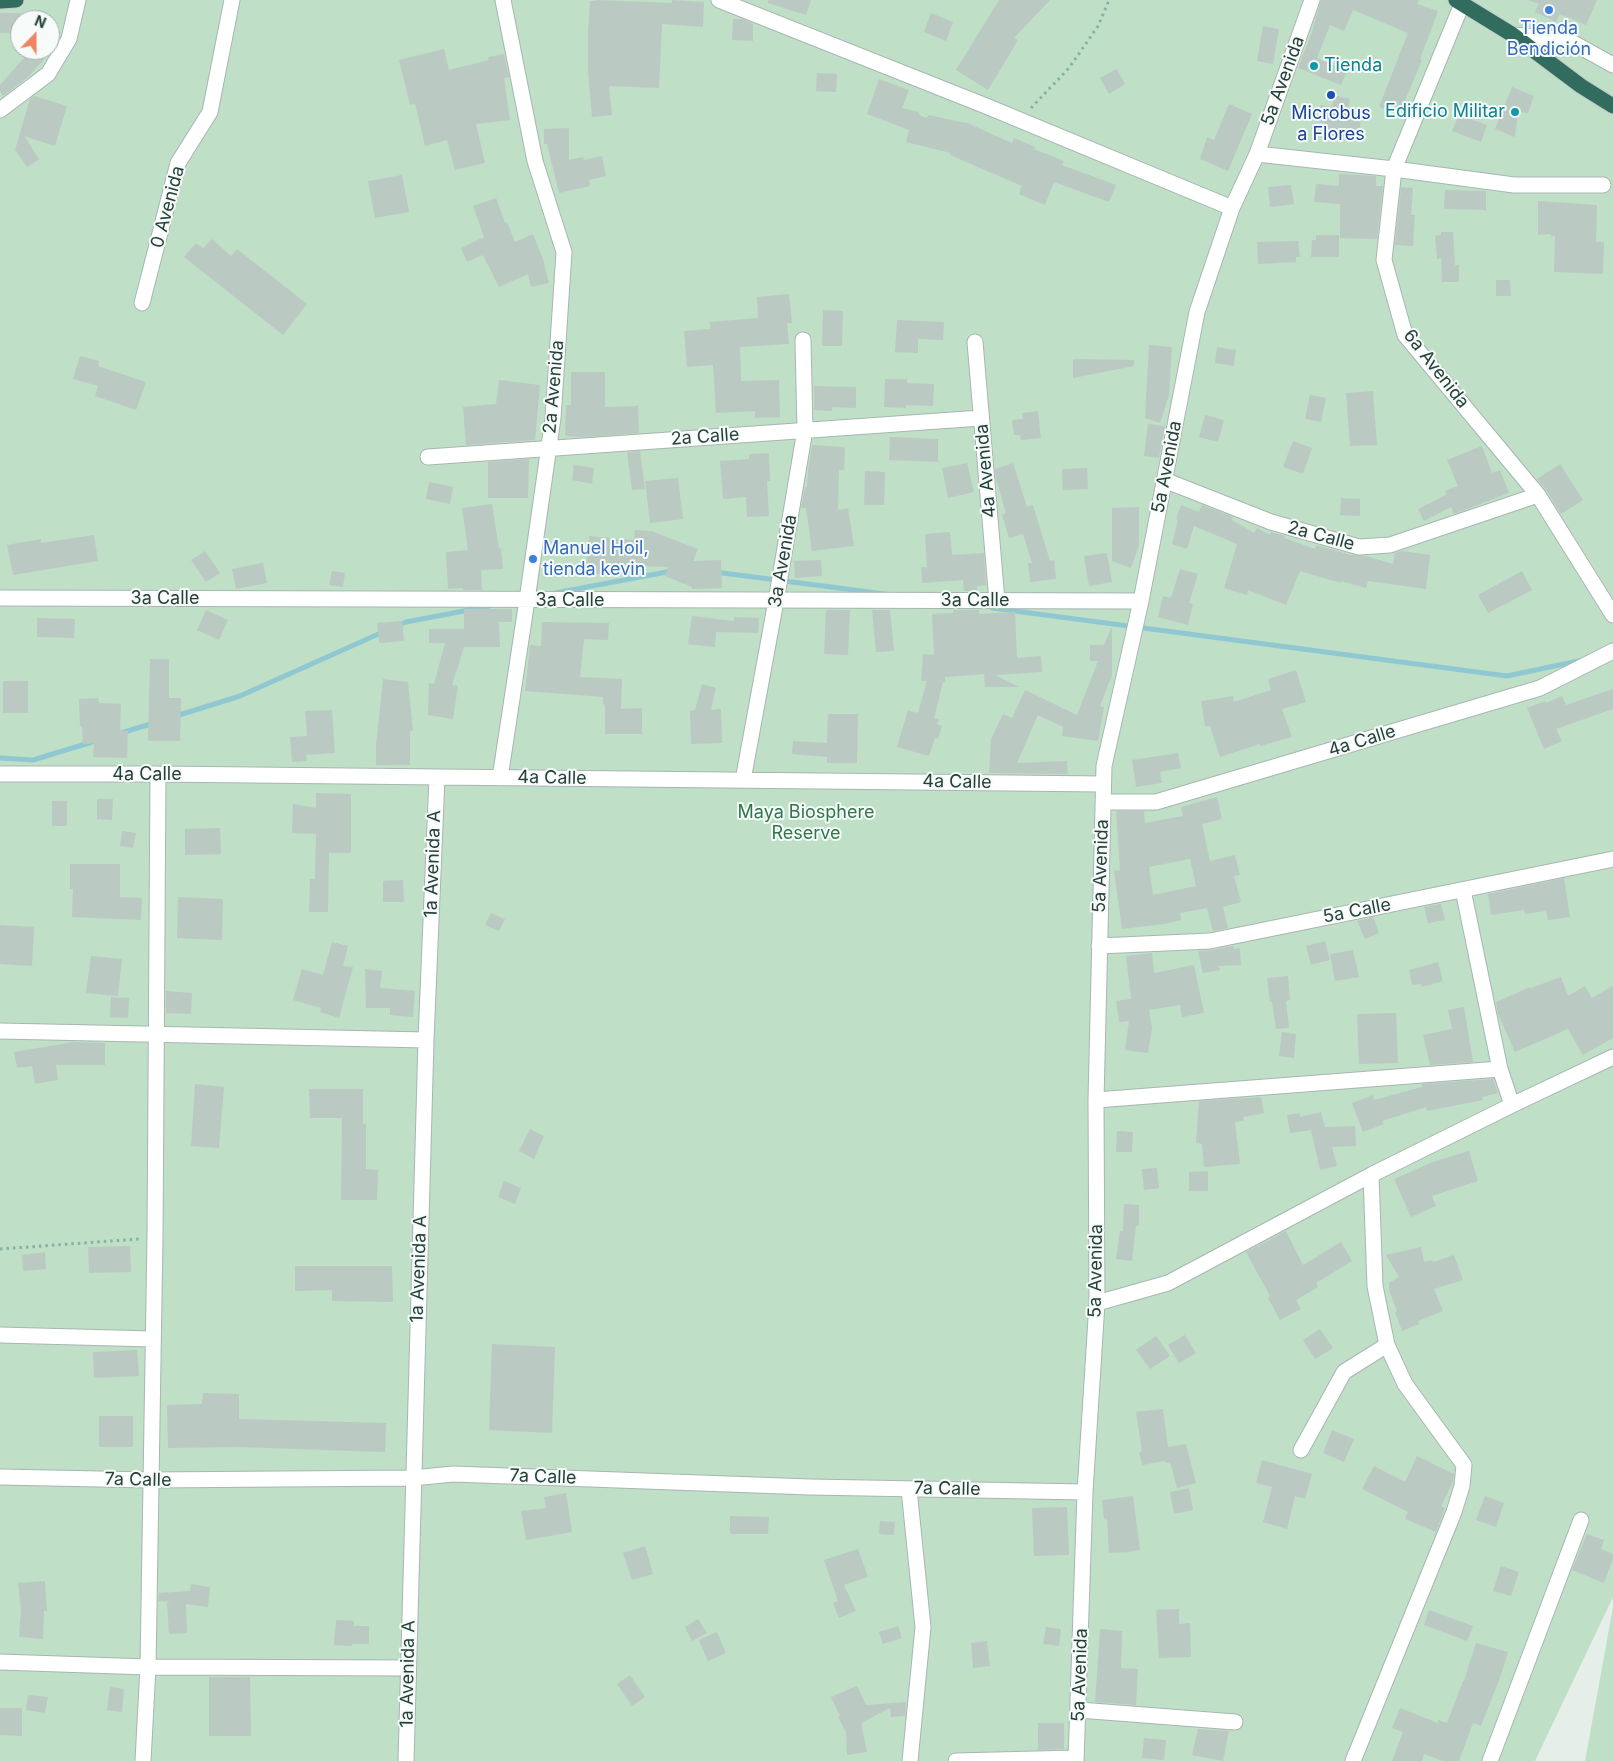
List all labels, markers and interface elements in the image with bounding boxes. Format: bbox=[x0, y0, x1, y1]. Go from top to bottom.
marker: Tienda Bendición bbox=[1543, 4, 1555, 16]
north arrow bbox=[10, 10, 60, 60]
text: N bbox=[32, 12, 49, 31]
place label: Tienda Bendición bbox=[1507, 18, 1591, 60]
street label: 5a Avenida bbox=[1257, 33, 1309, 129]
place label: Tienda bbox=[1324, 55, 1382, 77]
marker: Tienda bbox=[1308, 60, 1320, 72]
marker: Microbus a Flores bbox=[1325, 89, 1337, 101]
place label: Edificio Militar bbox=[1385, 101, 1505, 123]
place label: Microbus a Flores bbox=[1291, 103, 1371, 146]
marker: Edificio Militar bbox=[1509, 106, 1521, 118]
street label: 0 Avenida bbox=[147, 164, 189, 250]
street label: 6a Avenida bbox=[1399, 325, 1473, 413]
street label: 2a Avenida bbox=[539, 339, 569, 435]
street label: 5a Avenida bbox=[1147, 419, 1187, 515]
street label: 4a Avenida bbox=[971, 423, 1001, 519]
street label: 2a Calle bbox=[670, 424, 740, 450]
street label: 3a Avenida bbox=[764, 513, 802, 609]
street label: 2a Calle bbox=[1285, 517, 1357, 555]
place label: Manuel Hoil, tienda kevin bbox=[543, 538, 649, 580]
marker: Manuel Hoil, tienda kevin bbox=[527, 553, 539, 565]
street label: 3a Calle bbox=[131, 588, 199, 610]
street label: 3a Calle bbox=[536, 590, 604, 612]
street label: 3a Calle bbox=[941, 590, 1009, 612]
street label: 4a Calle bbox=[1326, 721, 1398, 761]
street label: 4a Calle bbox=[112, 764, 182, 786]
street label: 4a Calle bbox=[517, 767, 587, 789]
street label: 4a Calle bbox=[922, 771, 992, 793]
park label: Maya Biosphere Reserve bbox=[738, 802, 874, 844]
street label: 1a Avenida A bbox=[420, 810, 446, 918]
street label: 5a Avenida bbox=[1089, 819, 1113, 913]
street label: 5a Calle bbox=[1321, 894, 1393, 928]
street label: 1a Avenida A bbox=[406, 1215, 432, 1323]
street label: 5a Avenida bbox=[1084, 1224, 1108, 1318]
street label: 7a Calle bbox=[509, 1465, 577, 1489]
street label: 7a Calle bbox=[104, 1469, 172, 1491]
street label: 7a Calle bbox=[913, 1478, 981, 1500]
street label: 1a Avenida A bbox=[396, 1620, 420, 1728]
street label: 5a Avenida bbox=[1068, 1628, 1092, 1722]

